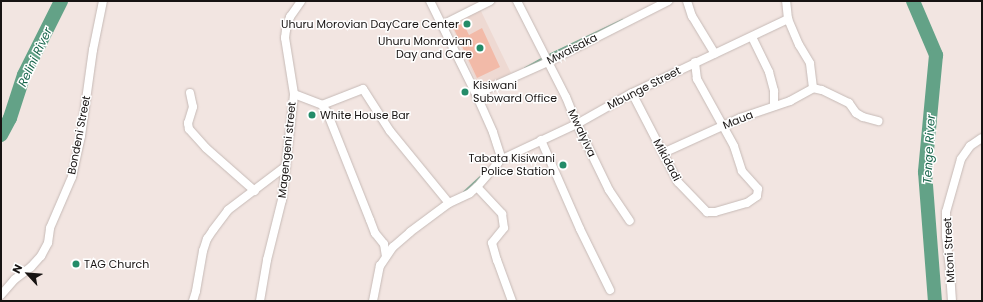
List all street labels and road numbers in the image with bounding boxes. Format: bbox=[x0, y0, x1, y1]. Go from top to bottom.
street label: Mwaisaka bbox=[545, 31, 599, 67]
street label: Mbunge Street bbox=[605, 64, 683, 112]
street label: Bondeni Street bbox=[65, 94, 93, 176]
street label: Magengeni street bbox=[275, 101, 299, 199]
street label: Mwalyiva bbox=[565, 107, 599, 159]
street label: Maua bbox=[721, 108, 755, 132]
street label: Mikidadi bbox=[650, 137, 684, 183]
street label: Mtoni Street bbox=[941, 217, 957, 283]

